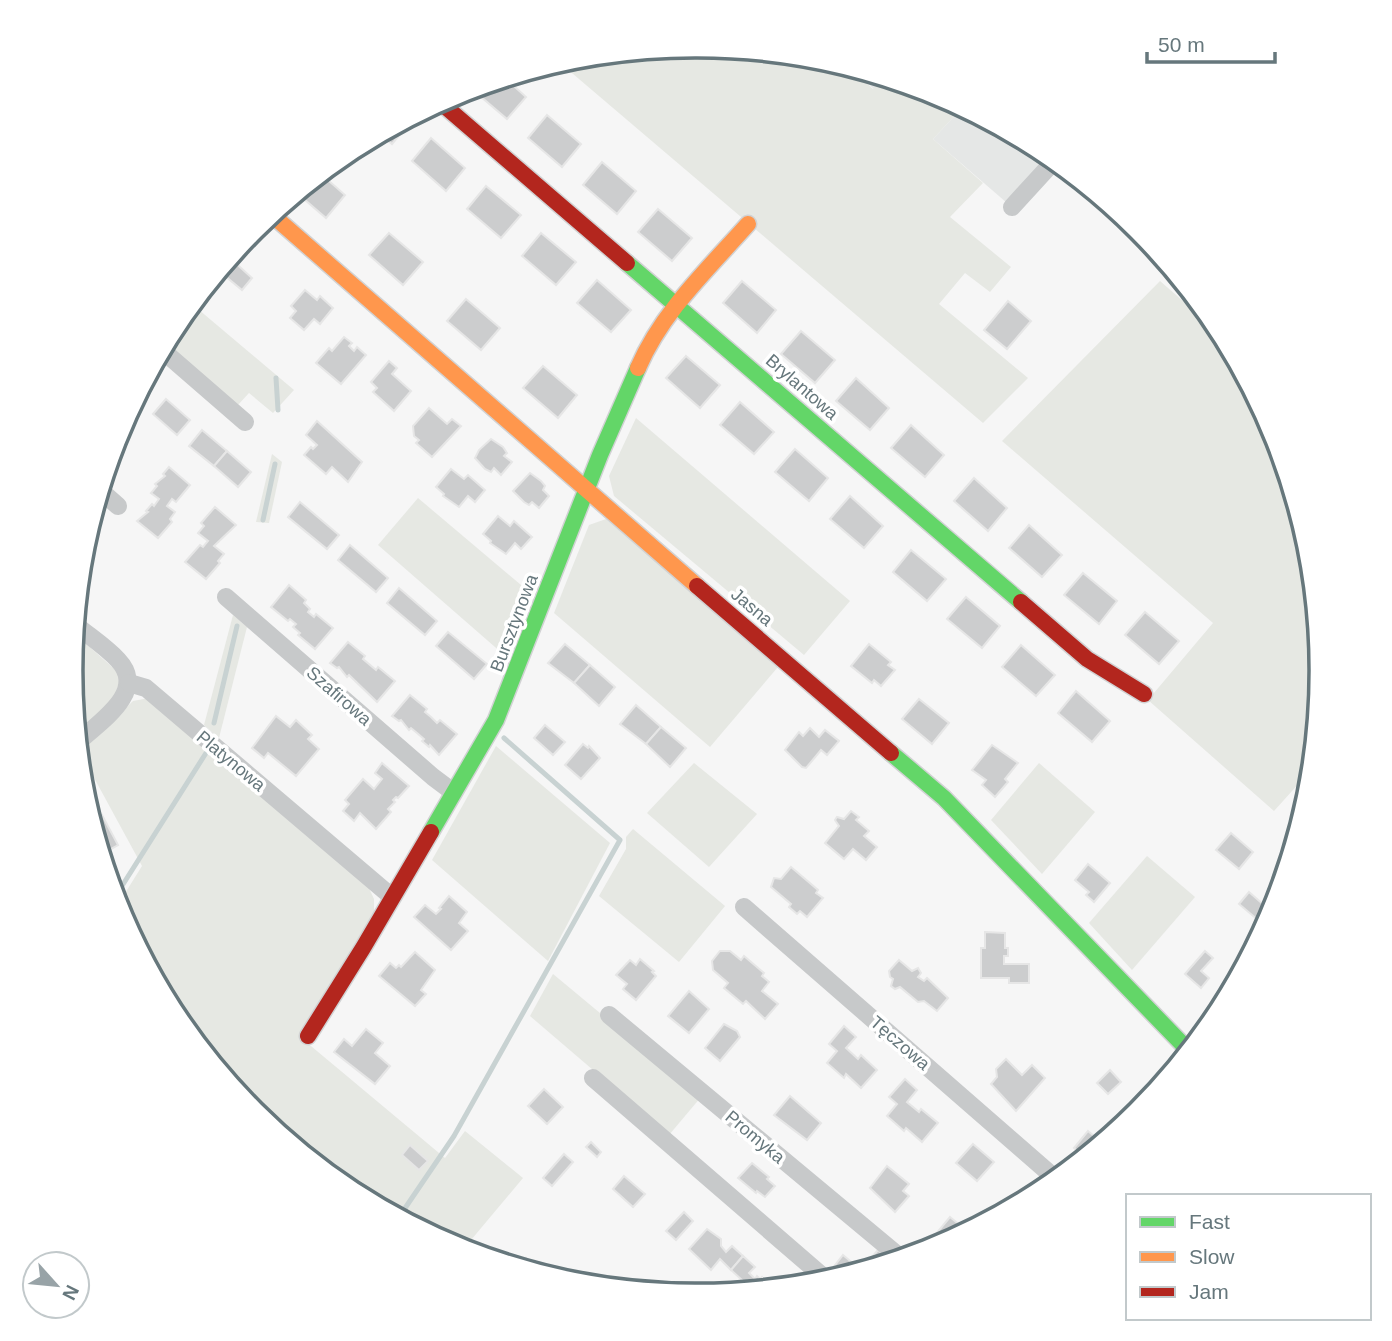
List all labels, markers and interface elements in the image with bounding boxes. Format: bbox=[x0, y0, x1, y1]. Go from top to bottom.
scale bar bbox=[1147, 21, 1275, 65]
text: 50 m bbox=[1158, 33, 1205, 56]
street label: Brylantowa bbox=[762, 350, 843, 424]
street label: Bursztynowa bbox=[486, 570, 542, 675]
street label: Jasna bbox=[727, 584, 778, 631]
street label: Szafirowa bbox=[303, 663, 376, 730]
street label: Platynowa bbox=[193, 727, 270, 796]
street label: Tęczowa bbox=[866, 1012, 934, 1075]
street label: Promyka bbox=[721, 1107, 789, 1168]
legend bbox=[1126, 1194, 1371, 1320]
text: Fast bbox=[1189, 1210, 1230, 1233]
text: Slow bbox=[1189, 1245, 1235, 1268]
north arrow bbox=[21, 1250, 91, 1320]
text: Jam bbox=[1189, 1280, 1229, 1303]
text: N bbox=[58, 1282, 83, 1303]

